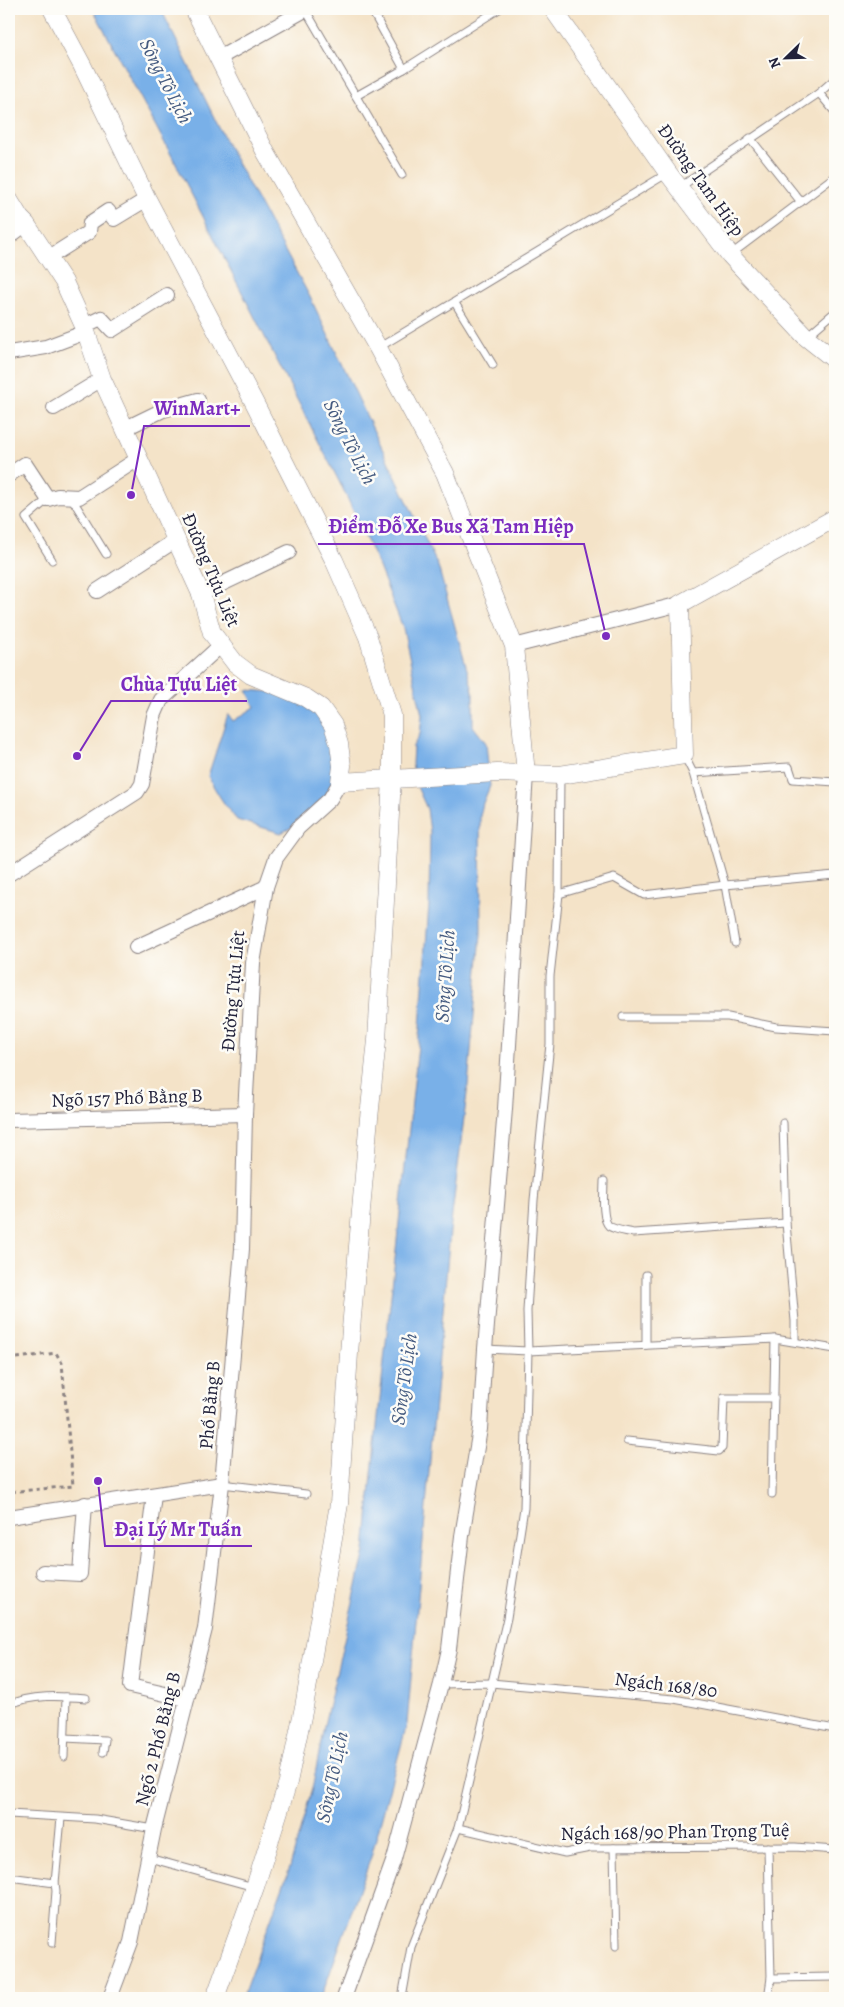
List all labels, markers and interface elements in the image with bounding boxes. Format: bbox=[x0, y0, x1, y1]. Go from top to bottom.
north arrow bbox=[762, 32, 812, 82]
water label: Sông Tô Lịch bbox=[133, 34, 199, 128]
text: N bbox=[764, 54, 785, 71]
street label: Đường Tam Hiệp bbox=[651, 118, 751, 242]
callout: WinMart+ bbox=[144, 391, 250, 426]
text: WinMart+ bbox=[153, 395, 240, 422]
water label: Sông Tô Lịch bbox=[317, 395, 383, 489]
street label: Đường Tựu Liệt bbox=[175, 509, 247, 631]
callout: Điểm Đỗ Xe Bus Xã Tam Hiệp bbox=[318, 509, 584, 544]
text: Điểm Đỗ Xe Bus Xã Tam Hiệp bbox=[328, 513, 574, 540]
callout: Chùa Tựu Liệt bbox=[111, 666, 247, 701]
text: Chùa Tựu Liệt bbox=[121, 671, 238, 698]
street label: Đường Tựu Liệt bbox=[215, 929, 251, 1053]
water label: Sông Tô Lịch bbox=[428, 929, 462, 1023]
street label: Ngõ 157 Phố Bằng B bbox=[51, 1082, 203, 1114]
water label: Sông Tô Lịch bbox=[384, 1331, 424, 1427]
street label: Phố Bằng B bbox=[193, 1359, 227, 1451]
callout: Đại Lý Mr Tuấn bbox=[105, 1511, 252, 1546]
text: Đại Lý Mr Tuấn bbox=[114, 1516, 242, 1543]
street label: Ngách 168/80 bbox=[613, 1666, 719, 1704]
street label: Ngõ 2 Phố Bằng B bbox=[129, 1669, 187, 1809]
water label: Sông Tô Lịch bbox=[309, 1729, 355, 1825]
street label: Ngách 168/90 Phan Trọng Tuệ bbox=[560, 1817, 790, 1847]

